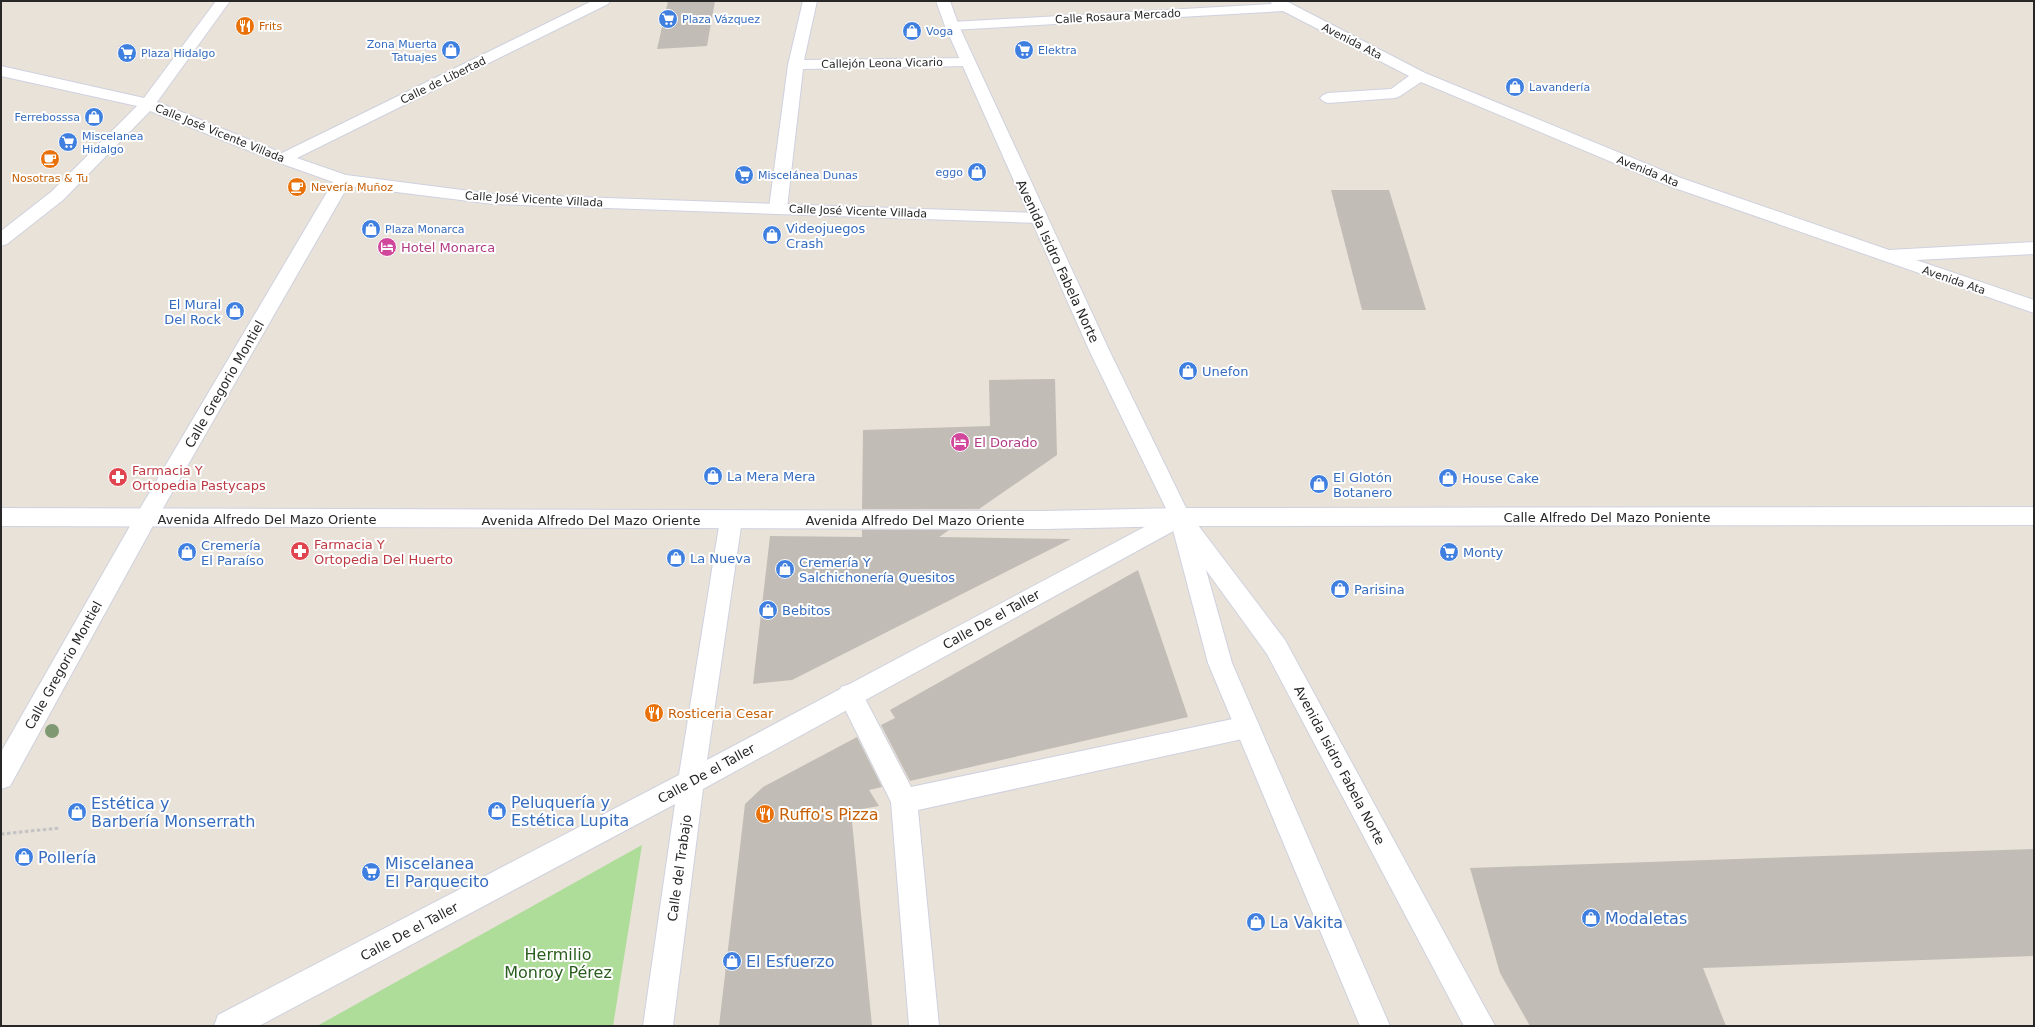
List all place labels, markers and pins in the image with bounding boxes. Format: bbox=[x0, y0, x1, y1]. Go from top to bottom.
supermarket icon: Plaza Vázquez bbox=[657, 8, 679, 30]
place label: Plaza Vázquez bbox=[682, 13, 760, 26]
restaurant icon: Frits bbox=[234, 15, 256, 37]
place label: Frits bbox=[259, 20, 282, 33]
shop icon: Voga bbox=[901, 20, 923, 42]
place label: Voga bbox=[926, 25, 953, 38]
place label: Zona Muerta Tatuajes bbox=[367, 38, 437, 64]
shop icon: Zona Muerta Tatuajes bbox=[440, 39, 462, 61]
supermarket icon: Elektra bbox=[1013, 39, 1035, 61]
supermarket icon: Plaza Hidalgo bbox=[116, 42, 138, 64]
place label: Elektra bbox=[1038, 44, 1077, 57]
place label: Plaza Hidalgo bbox=[141, 47, 216, 60]
shop icon: Lavandería bbox=[1504, 76, 1526, 98]
place label: Lavandería bbox=[1529, 81, 1590, 94]
shop icon: Ferrebosssa bbox=[83, 106, 105, 128]
place label: Ferrebosssa bbox=[14, 111, 80, 124]
place label: Miscelanea Hidalgo bbox=[82, 130, 143, 156]
supermarket icon: Miscelanea Hidalgo bbox=[57, 131, 79, 153]
cafe icon: Nosotras & Tu bbox=[39, 148, 61, 170]
shop icon: eggo bbox=[966, 161, 988, 183]
supermarket icon: Miscelánea Dunas bbox=[733, 164, 755, 186]
place label: eggo bbox=[936, 166, 963, 179]
place label: Miscelánea Dunas bbox=[758, 169, 858, 182]
place label: Nosotras & Tu bbox=[12, 172, 88, 185]
cafe icon: Nevería Muñoz bbox=[286, 176, 308, 198]
place label: Nevería Muñoz bbox=[311, 181, 393, 194]
shop icon: Plaza Monarca bbox=[360, 218, 382, 240]
place label: Videojuegos Crash bbox=[786, 221, 865, 251]
place label: Plaza Monarca bbox=[385, 223, 464, 236]
shop icon: Videojuegos Crash bbox=[761, 224, 783, 246]
hotel icon: Hotel Monarca bbox=[376, 236, 398, 258]
place label: Hotel Monarca bbox=[401, 240, 495, 255]
place label: El Mural Del Rock bbox=[164, 297, 221, 327]
shop icon: El Mural Del Rock bbox=[224, 300, 246, 322]
shop icon: Unefon bbox=[1177, 360, 1199, 382]
place label: Unefon bbox=[1202, 364, 1249, 379]
hotel icon: El Dorado bbox=[949, 431, 971, 453]
place label: El Dorado bbox=[974, 435, 1037, 450]
place label: Farmacia Y Ortopedia Pastycaps bbox=[132, 463, 266, 493]
shop icon: La Mera Mera bbox=[702, 465, 724, 487]
pharmacy icon: Farmacia Y Ortopedia Pastycaps bbox=[107, 466, 129, 488]
shop icon: House Cake bbox=[1437, 467, 1459, 489]
place label: La Mera Mera bbox=[727, 469, 816, 484]
place label: El Glotón Botanero bbox=[1333, 470, 1392, 500]
place label: House Cake bbox=[1462, 471, 1539, 486]
shop icon: El Glotón Botanero bbox=[1308, 473, 1330, 495]
place label: Farmacia Y Ortopedia Del Huerto bbox=[314, 537, 453, 567]
place label: Cremería El Paraíso bbox=[201, 538, 264, 568]
pharmacy icon: Farmacia Y Ortopedia Del Huerto bbox=[289, 540, 311, 562]
shop icon: Cremería El Paraíso bbox=[176, 541, 198, 563]
supermarket icon: Monty bbox=[1438, 541, 1460, 563]
place label: Monty bbox=[1463, 545, 1504, 560]
shop icon: La Nueva bbox=[665, 547, 687, 569]
place label: La Nueva bbox=[690, 551, 751, 566]
place label: Cremería Y Salchichonería Quesitos bbox=[799, 555, 955, 585]
shop icon: Cremería Y Salchichonería Quesitos bbox=[774, 558, 796, 580]
shop icon: Parisina bbox=[1329, 578, 1351, 600]
place label: Parisina bbox=[1354, 582, 1405, 597]
shop icon: Bebitos bbox=[757, 599, 779, 621]
place label: Bebitos bbox=[782, 603, 831, 618]
restaurant icon: Rosticeria Cesar bbox=[643, 702, 665, 724]
place label: Rosticeria Cesar bbox=[668, 706, 774, 721]
place label: Peluquería y Estética Lupita bbox=[511, 793, 629, 830]
place label: Estética y Barbería Monserrath bbox=[91, 794, 255, 831]
shop icon: Peluquería y Estética Lupita bbox=[486, 800, 508, 822]
shop icon: Estética y Barbería Monserrath bbox=[66, 801, 88, 823]
restaurant icon: Ruffo's Pizza bbox=[754, 803, 776, 825]
place label: Ruffo's Pizza bbox=[779, 805, 879, 824]
shop icon: Pollería bbox=[13, 846, 35, 868]
place label: Pollería bbox=[38, 848, 96, 867]
place label: Miscelanea El Parquecito bbox=[385, 854, 489, 891]
supermarket icon: Miscelanea El Parquecito bbox=[360, 861, 382, 883]
shop icon: Modaletas bbox=[1580, 907, 1602, 929]
place label: Modaletas bbox=[1605, 909, 1687, 928]
shop icon: La Vakita bbox=[1245, 911, 1267, 933]
place label: La Vakita bbox=[1270, 913, 1343, 932]
shop icon: El Esfuerzo bbox=[721, 950, 743, 972]
place label: El Esfuerzo bbox=[746, 952, 834, 971]

